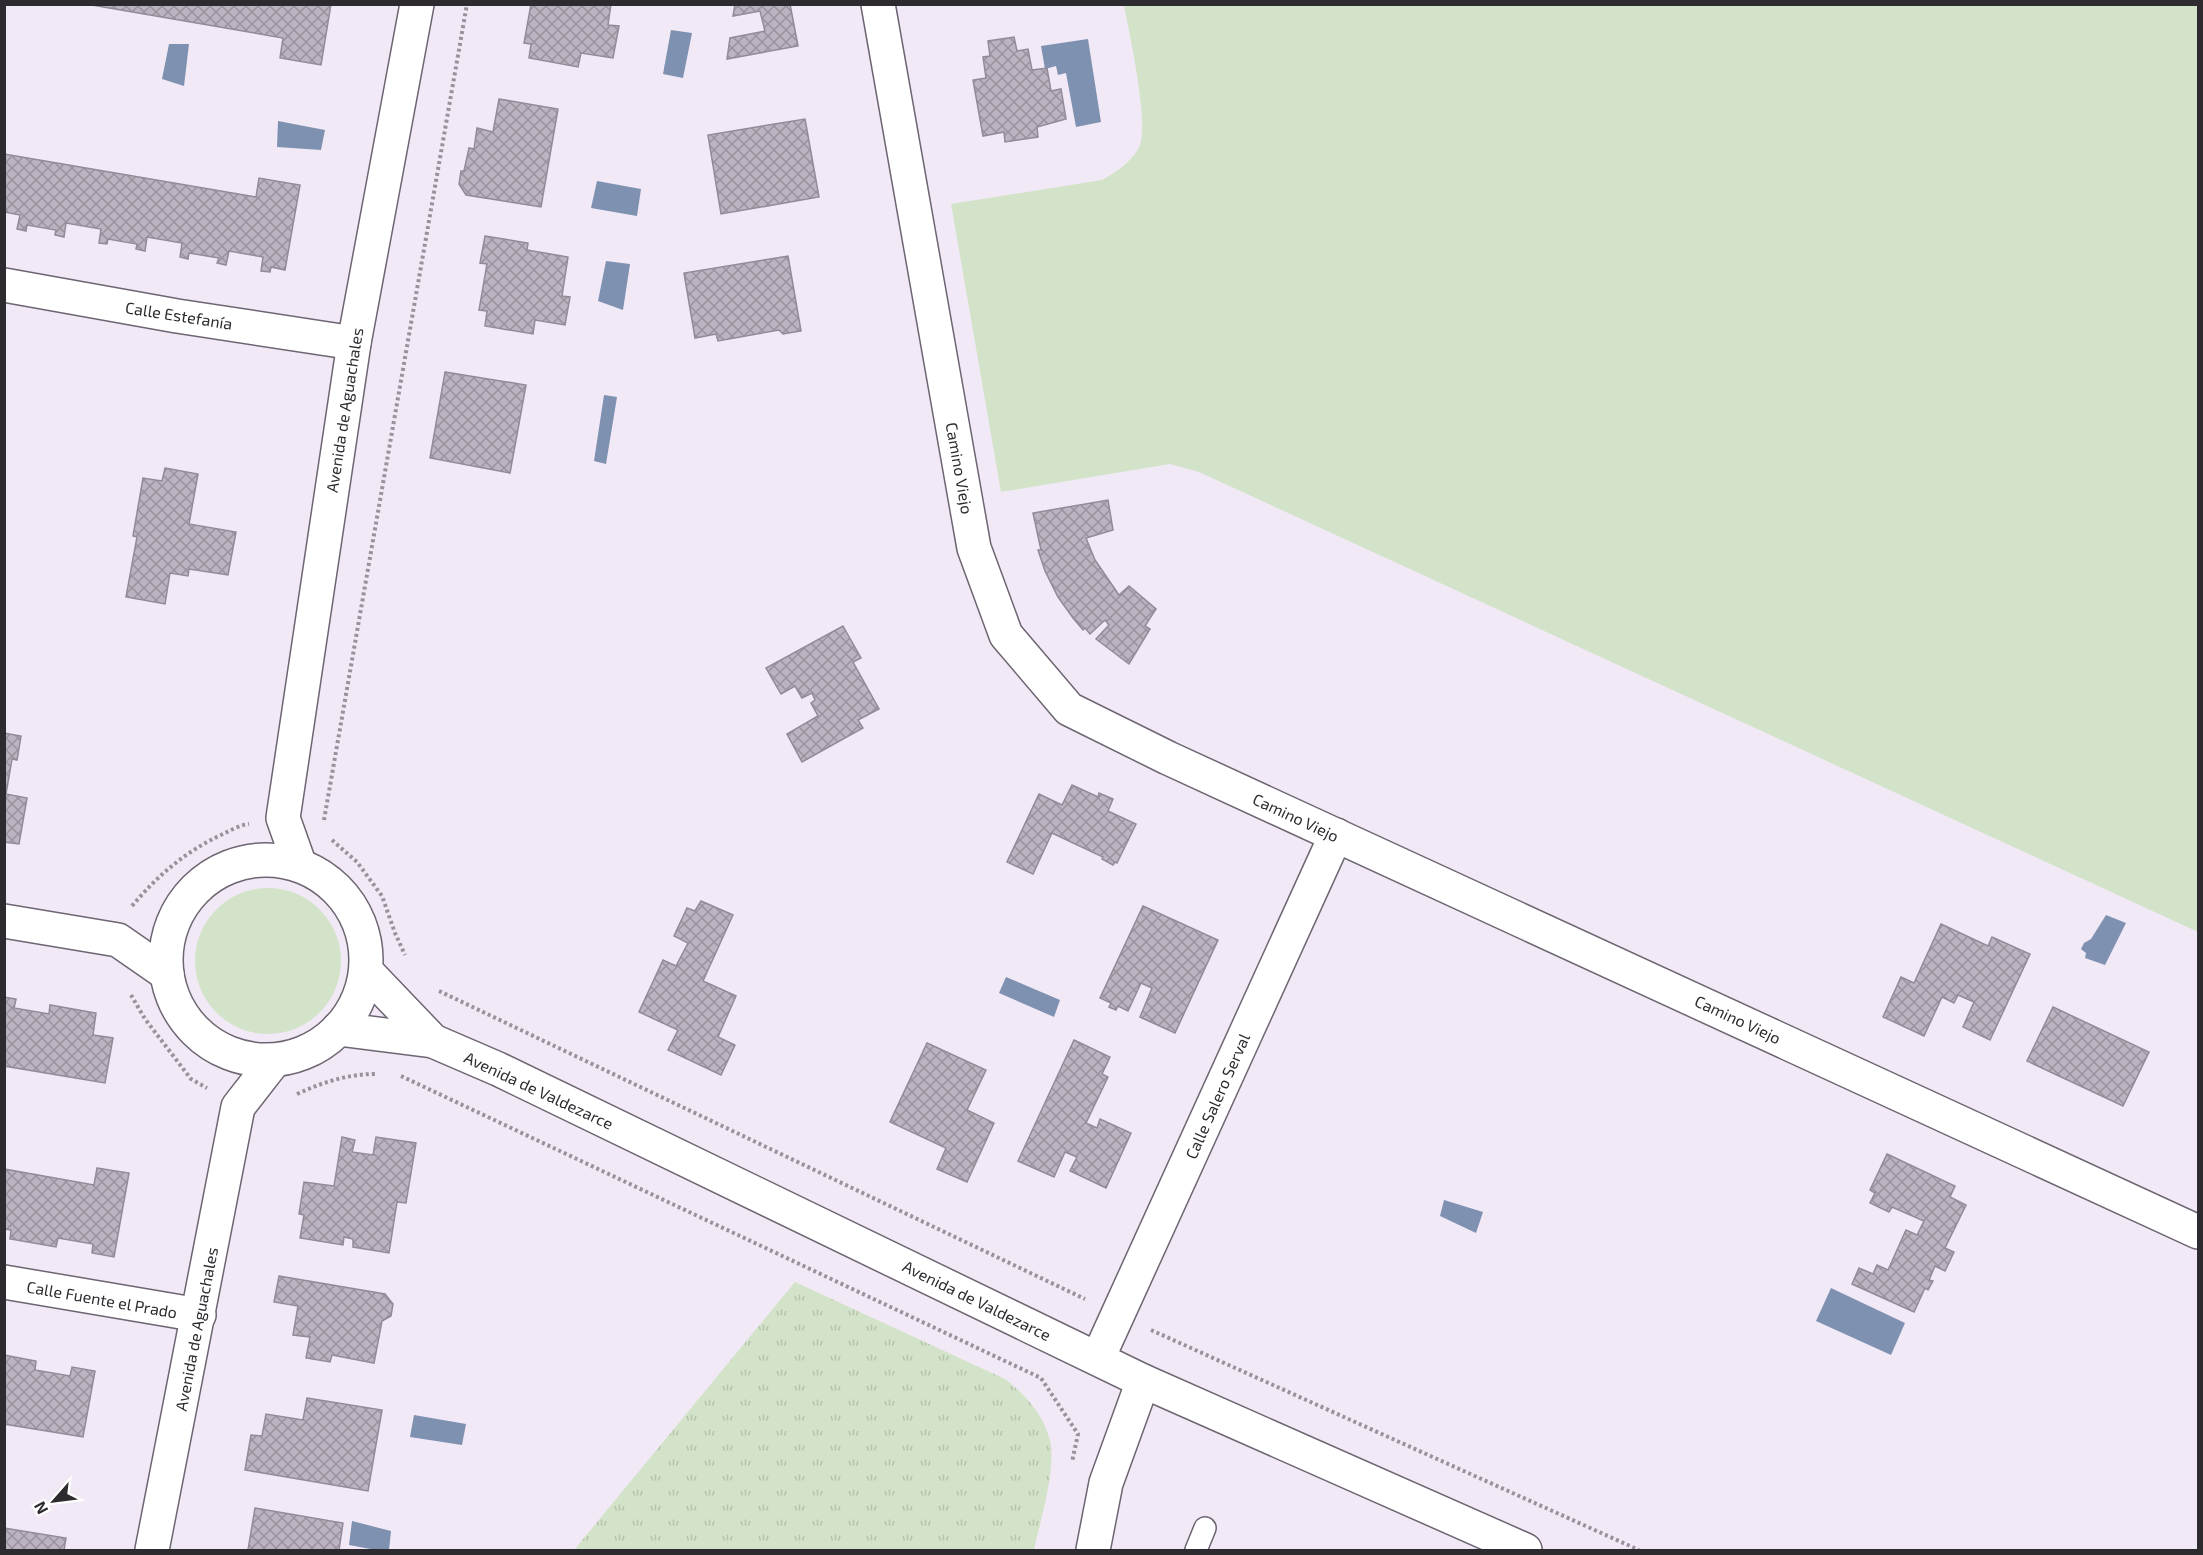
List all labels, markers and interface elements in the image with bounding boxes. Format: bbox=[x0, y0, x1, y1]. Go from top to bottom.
street label: Calle Estefanía bbox=[124, 297, 234, 333]
street label: Avenida de Aguachales bbox=[322, 326, 366, 494]
street label: Camino Viejo bbox=[942, 421, 977, 516]
street label: Camino Viejo bbox=[1249, 789, 1342, 846]
street label: Camino Viejo bbox=[1691, 991, 1784, 1048]
street label: Calle Salero Serval bbox=[1181, 1030, 1253, 1162]
street label: Avenida de Valdezarce bbox=[461, 1047, 617, 1133]
street label: Avenida de Aguachales bbox=[171, 1245, 221, 1413]
street label: Avenida de Valdezarce bbox=[900, 1256, 1054, 1344]
street label: Calle Fuente el Prado bbox=[25, 1276, 179, 1322]
north arrow bbox=[24, 1471, 84, 1531]
text: N bbox=[29, 1499, 51, 1518]

